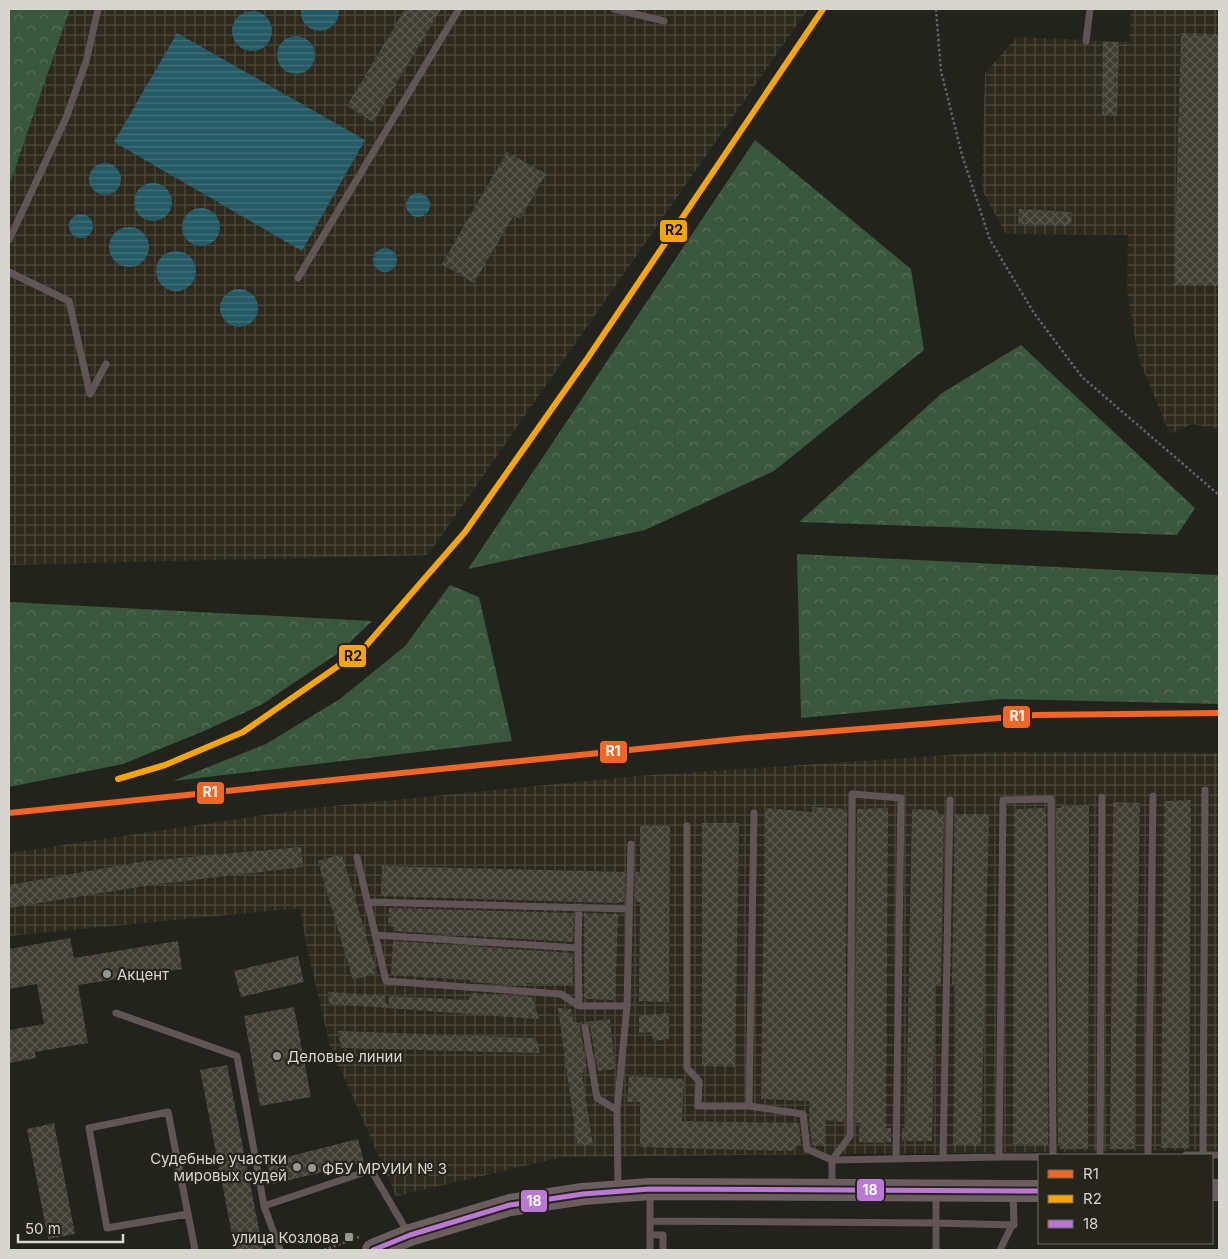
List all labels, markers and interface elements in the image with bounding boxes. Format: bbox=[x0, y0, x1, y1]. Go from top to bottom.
line badge: R2 bbox=[659, 219, 688, 243]
text: R2 bbox=[665, 221, 683, 238]
line badge: R2 bbox=[338, 644, 367, 668]
text: R2 bbox=[344, 647, 362, 664]
line badge: R1 bbox=[1002, 705, 1031, 729]
text: R1 bbox=[1009, 707, 1025, 724]
line badge: R1 bbox=[599, 740, 628, 764]
text: R1 bbox=[605, 742, 621, 759]
line badge: R1 bbox=[196, 781, 225, 805]
text: R1 bbox=[202, 783, 218, 800]
place label: Акцент bbox=[117, 965, 169, 984]
marker: Акцент bbox=[101, 968, 113, 980]
place label: Деловые линии bbox=[287, 1047, 402, 1066]
marker: Деловые линии bbox=[271, 1050, 283, 1062]
place label: Судебные участки мировых судей bbox=[150, 1149, 287, 1185]
legend bbox=[1038, 1154, 1213, 1244]
place label: ФБУ МРУИИ № 3 bbox=[322, 1159, 447, 1178]
marker: Судебные участки мировых судей bbox=[291, 1161, 303, 1173]
marker: ФБУ МРУИИ № 3 bbox=[306, 1162, 318, 1174]
text: R1 bbox=[1083, 1164, 1099, 1183]
line badge: 18 bbox=[856, 1178, 885, 1202]
text: 18 bbox=[862, 1181, 878, 1198]
line badge: 18 bbox=[520, 1189, 548, 1213]
text: R2 bbox=[1083, 1189, 1102, 1208]
text: 18 bbox=[526, 1192, 542, 1209]
scale bar bbox=[18, 1212, 122, 1244]
text: 18 bbox=[1083, 1214, 1098, 1233]
text: 50 m bbox=[25, 1219, 61, 1238]
place label: улица Козлова bbox=[232, 1228, 339, 1247]
marker: улица Козлова bbox=[343, 1231, 355, 1243]

